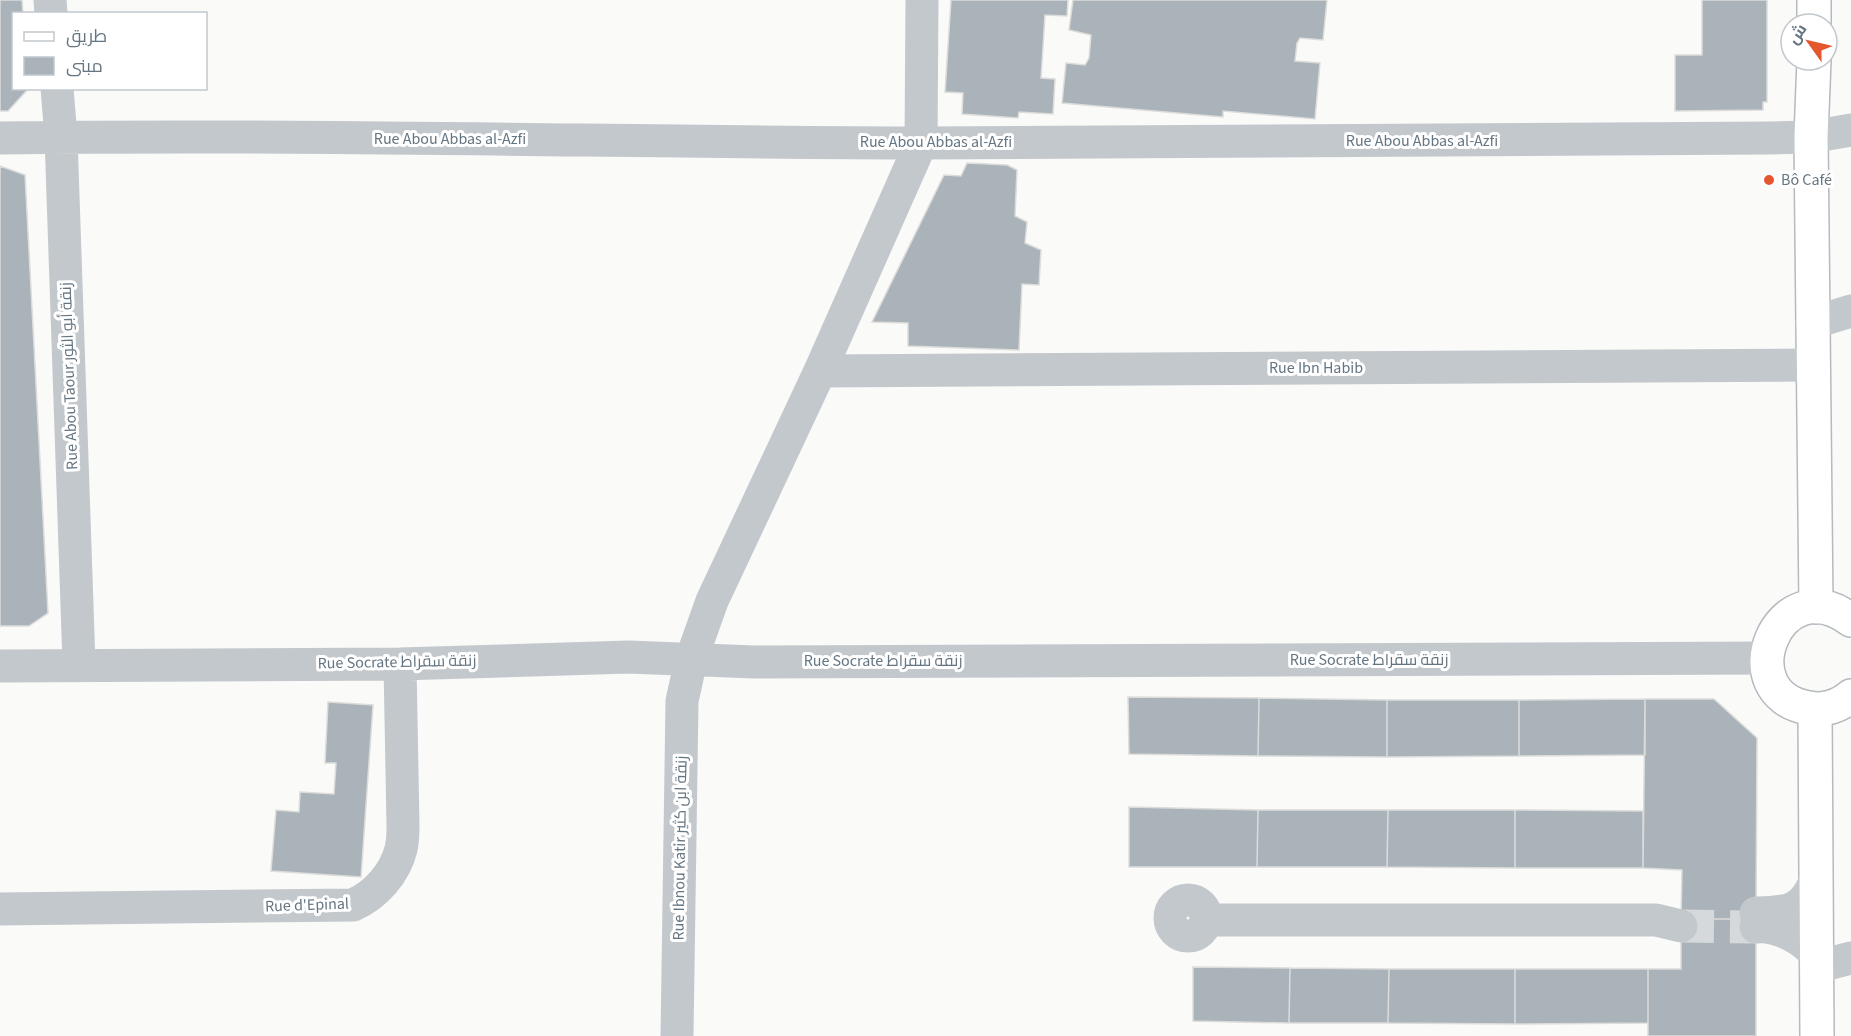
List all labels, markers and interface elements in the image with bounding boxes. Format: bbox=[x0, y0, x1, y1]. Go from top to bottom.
legend bbox=[12, 12, 207, 90]
north arrow bbox=[1779, 12, 1839, 72]
text: ش bbox=[1783, 20, 1812, 49]
text: طريق bbox=[66, 24, 107, 49]
text: مبنى bbox=[66, 54, 103, 79]
street label: Rue Abou Abbas al-Azfi bbox=[374, 128, 526, 150]
street label: Rue Abou Abbas al-Azfi bbox=[1346, 130, 1498, 152]
street label: Rue Abou Abbas al-Azfi bbox=[860, 131, 1012, 153]
place label: Bô Café bbox=[1781, 169, 1832, 191]
marker: Bô Café bbox=[1762, 173, 1776, 187]
street label: Rue Abou Taour زنقة أبو الثور bbox=[55, 282, 83, 470]
street label: Rue Ibn Habib bbox=[1269, 357, 1363, 379]
street label: Rue Socrate زنقة سقراط bbox=[1290, 649, 1448, 671]
street label: Rue Socrate زنقة سقراط bbox=[317, 650, 477, 674]
street label: Rue Socrate زنقة سقراط bbox=[804, 650, 962, 672]
street label: Rue Ibnou Katir زنقة ابن كثير bbox=[667, 755, 693, 941]
street label: Rue d'Epinal bbox=[265, 893, 349, 917]

